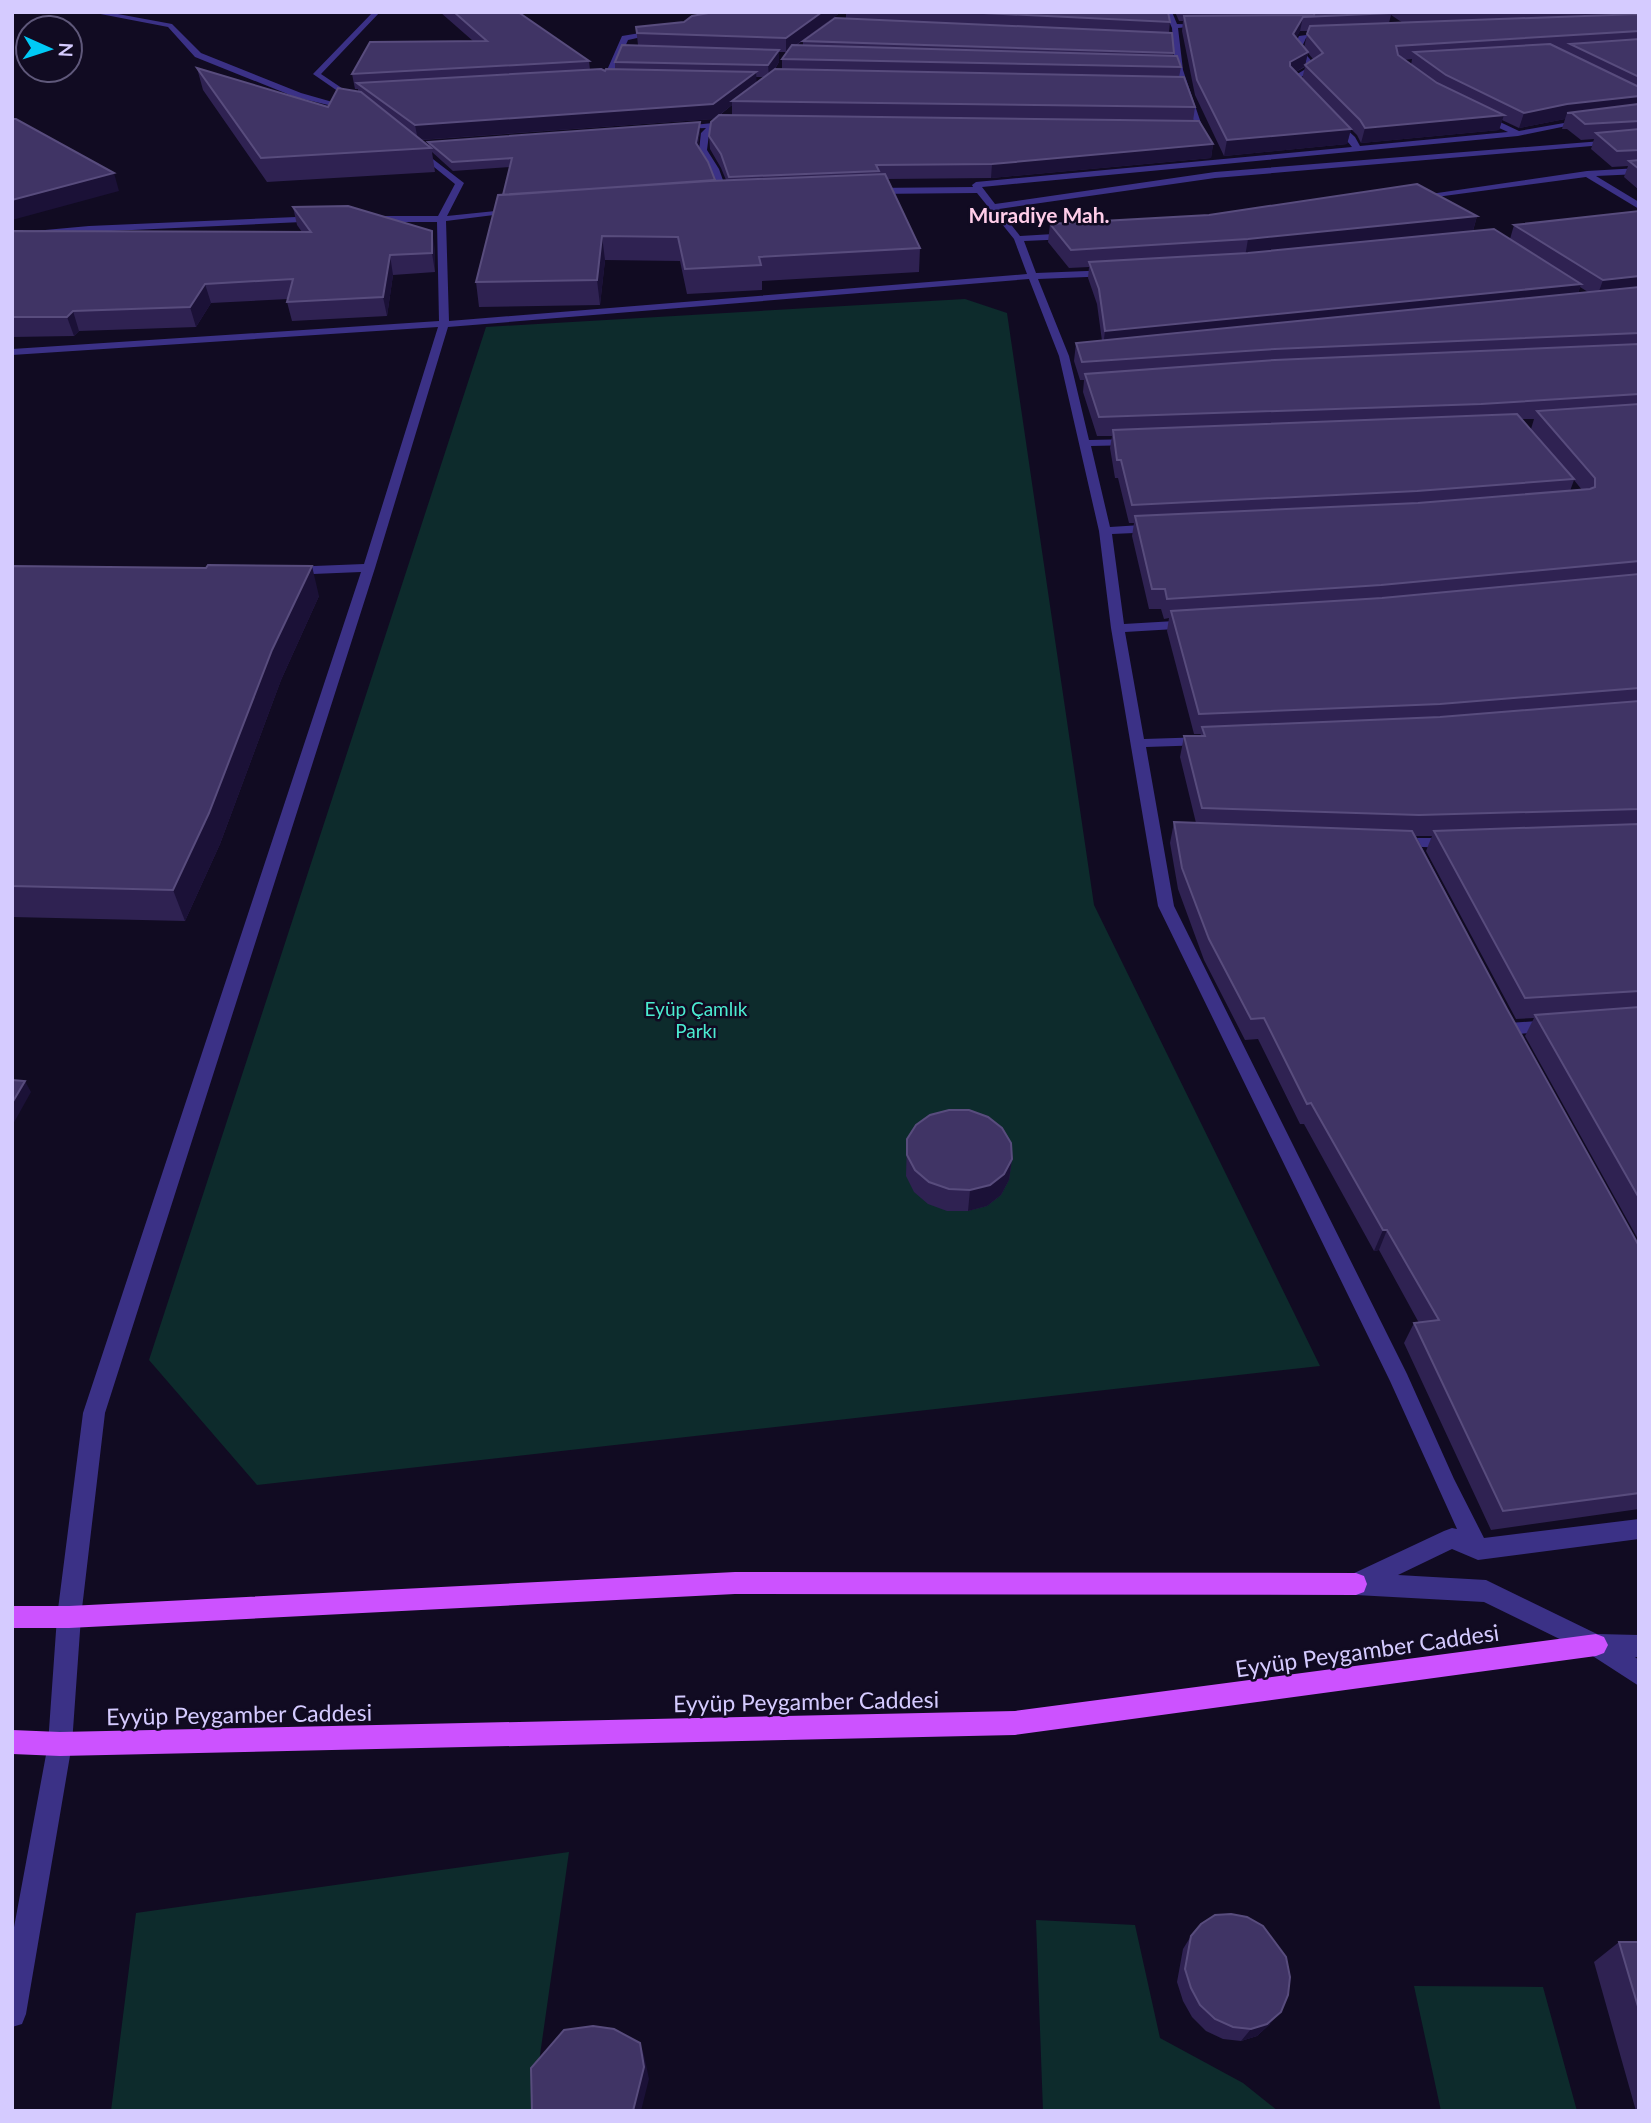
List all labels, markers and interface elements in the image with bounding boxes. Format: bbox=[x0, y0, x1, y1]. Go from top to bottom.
north arrow bbox=[14, 14, 84, 84]
text: N bbox=[55, 42, 78, 58]
district label: Muradiye Mah. bbox=[968, 202, 1110, 227]
park label: Eyüp Çamlık Parkı bbox=[645, 997, 748, 1042]
street label: Eyyüp Peygamber Caddesi bbox=[1233, 1618, 1501, 1682]
street label: Eyyüp Peygamber Caddesi bbox=[673, 1685, 939, 1717]
street label: Eyyüp Peygamber Caddesi bbox=[106, 1698, 372, 1730]

